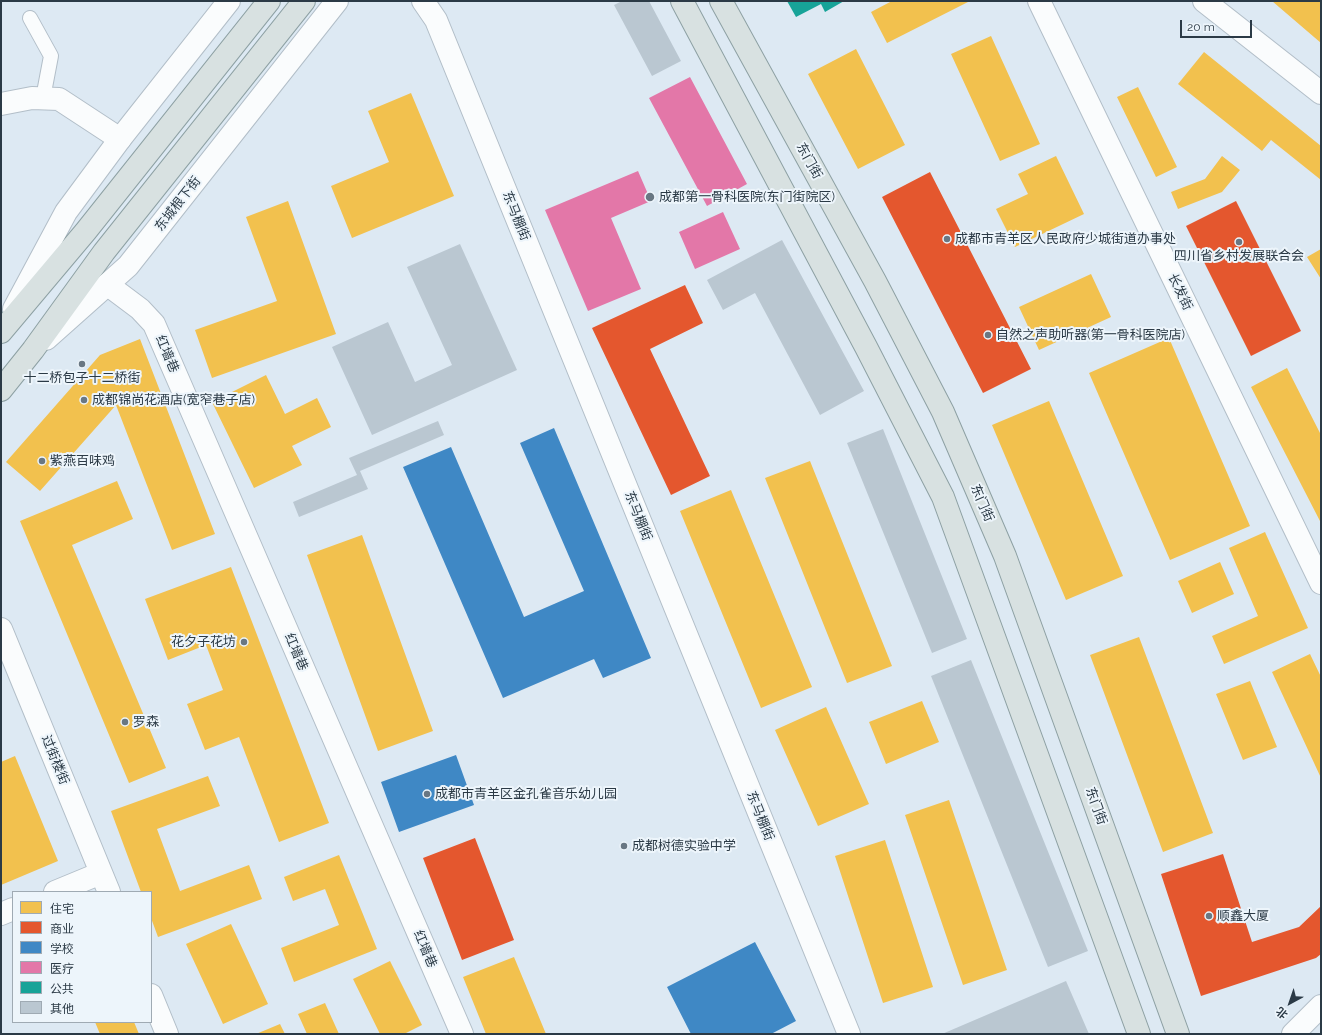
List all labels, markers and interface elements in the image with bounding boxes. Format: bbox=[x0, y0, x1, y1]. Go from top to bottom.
scale bar bbox=[1182, 12, 1254, 38]
text: 20 m bbox=[1187, 20, 1215, 34]
street label: 东门街 bbox=[793, 140, 825, 182]
street label: 东城根下街 bbox=[152, 174, 204, 234]
street label: 东马棚街 bbox=[499, 189, 533, 243]
place label: 成都第一骨科医院(东门街院区) bbox=[659, 189, 835, 205]
marker: 成都第一骨科医院(东门街院区) bbox=[644, 191, 656, 203]
place label: 成都市青羊区人民政府少城街道办事处 bbox=[955, 231, 1176, 247]
marker: 成都市青羊区人民政府少城街道办事处 bbox=[942, 234, 952, 244]
marker: 四川省乡村发展联合会 bbox=[1234, 237, 1244, 247]
place label: 四川省乡村发展联合会 bbox=[1174, 248, 1304, 264]
street label: 长发街 bbox=[1164, 271, 1196, 313]
place label: 自然之声助听器(第一骨科医院店) bbox=[996, 327, 1185, 343]
marker: 自然之声助听器(第一骨科医院店) bbox=[983, 330, 993, 340]
street label: 红墙巷 bbox=[152, 333, 182, 375]
marker: 十二桥包子十二桥街 bbox=[77, 359, 87, 369]
place label: 十二桥包子十二桥街 bbox=[24, 370, 140, 386]
place label: 成都锦尚花酒店(宽窄巷子店) bbox=[92, 392, 255, 408]
marker: 成都锦尚花酒店(宽窄巷子店) bbox=[79, 395, 89, 405]
place label: 紫燕百味鸡 bbox=[50, 453, 115, 469]
marker: 紫燕百味鸡 bbox=[37, 456, 47, 466]
street label: 东门街 bbox=[967, 482, 997, 524]
street label: 东马棚街 bbox=[621, 489, 655, 543]
street label: 红墙巷 bbox=[281, 631, 311, 673]
place label: 花夕子花坊 bbox=[171, 634, 236, 650]
marker: 花夕子花坊 bbox=[239, 637, 249, 647]
place label: 罗森 bbox=[133, 714, 159, 730]
marker: 罗森 bbox=[120, 717, 130, 727]
street label: 过街楼街 bbox=[38, 733, 72, 787]
street label: 东门街 bbox=[1082, 785, 1110, 827]
place label: 成都市青羊区金孔雀音乐幼儿园 bbox=[435, 786, 617, 802]
marker: 成都市青羊区金孔雀音乐幼儿园 bbox=[422, 789, 432, 799]
street label: 东马棚街 bbox=[743, 789, 777, 843]
place label: 成都树德实验中学 bbox=[632, 838, 736, 854]
marker: 成都树德实验中学 bbox=[619, 841, 629, 851]
legend bbox=[12, 891, 152, 1023]
text: 住宅 bbox=[50, 902, 74, 916]
place label: 顺鑫大厦 bbox=[1217, 908, 1269, 924]
marker: 顺鑫大厦 bbox=[1204, 911, 1214, 921]
text: 商业 bbox=[50, 922, 74, 936]
street label: 红墙巷 bbox=[410, 928, 440, 970]
text: 学校 bbox=[50, 942, 74, 956]
text: 医疗 bbox=[50, 962, 74, 976]
text: 公共 bbox=[50, 982, 74, 996]
north arrow bbox=[1270, 983, 1310, 1023]
text: 其他 bbox=[50, 1002, 74, 1016]
text: 北 bbox=[1274, 1004, 1290, 1021]

